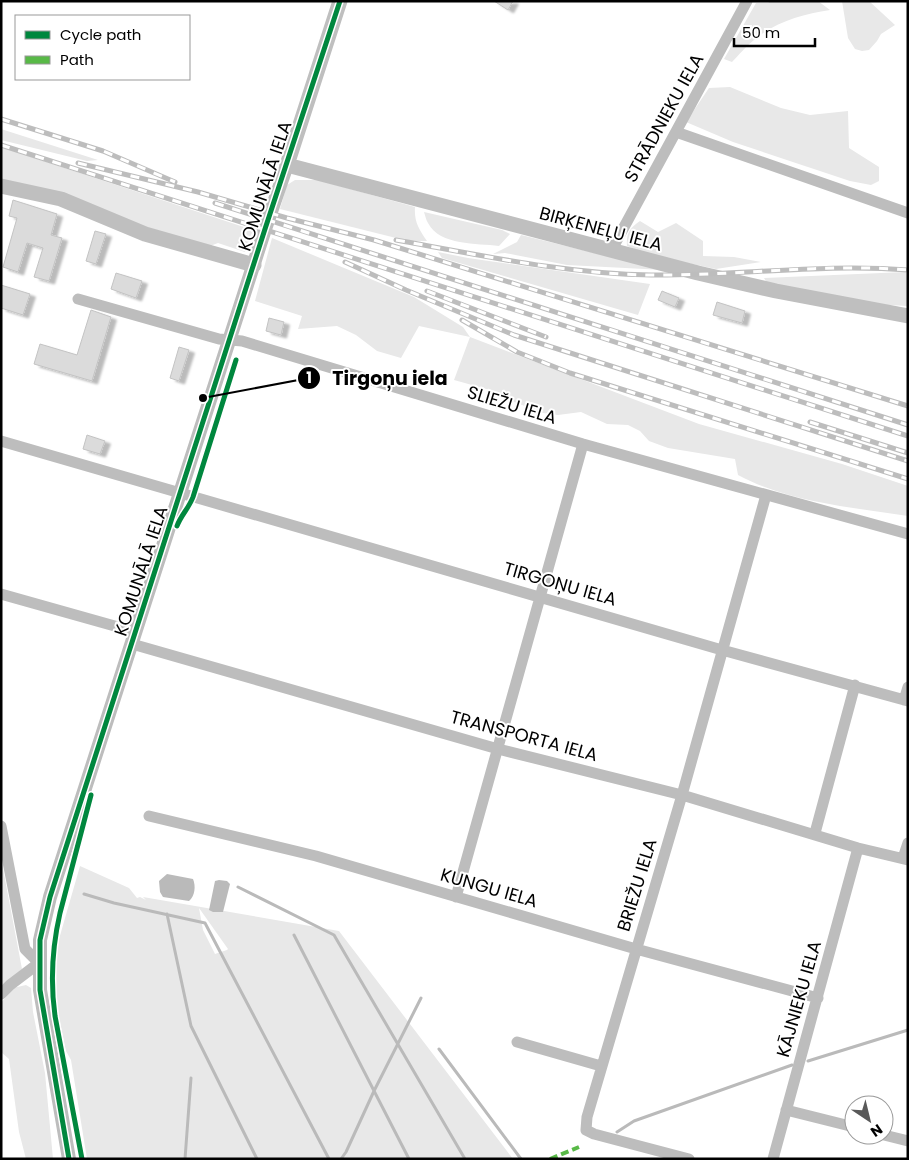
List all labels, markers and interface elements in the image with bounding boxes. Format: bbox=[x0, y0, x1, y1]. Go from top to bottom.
legend bbox=[15, 15, 190, 80]
scale bar bbox=[734, 15, 815, 47]
text: 50 m bbox=[742, 22, 780, 43]
text: Cycle path bbox=[60, 24, 141, 45]
text: Path bbox=[60, 49, 94, 70]
street label: STRĀDNIEKU IELA bbox=[618, 49, 709, 187]
street label: KOMUNĀLĀ IELA bbox=[232, 117, 297, 254]
street label: BIRĶENEĻU IELA bbox=[537, 200, 666, 257]
callout: Tirgoņu iela bbox=[297, 361, 457, 395]
text: Tirgoņu iela bbox=[332, 365, 448, 392]
text: 1 bbox=[306, 367, 312, 388]
street label: SLIEŽU IELA bbox=[464, 379, 560, 430]
street label: KOMUNĀLĀ IELA bbox=[108, 502, 173, 639]
street label: TIRGOŅU IELA bbox=[501, 555, 620, 612]
street label: TRANSPORTA IELA bbox=[448, 704, 601, 767]
street label: BRIEŽU IELA bbox=[611, 835, 662, 934]
street label: KUNGU IELA bbox=[438, 862, 541, 913]
street label: KĀJNIEKU IELA bbox=[770, 938, 827, 1060]
north arrow bbox=[844, 1095, 894, 1145]
text: N bbox=[866, 1119, 887, 1142]

